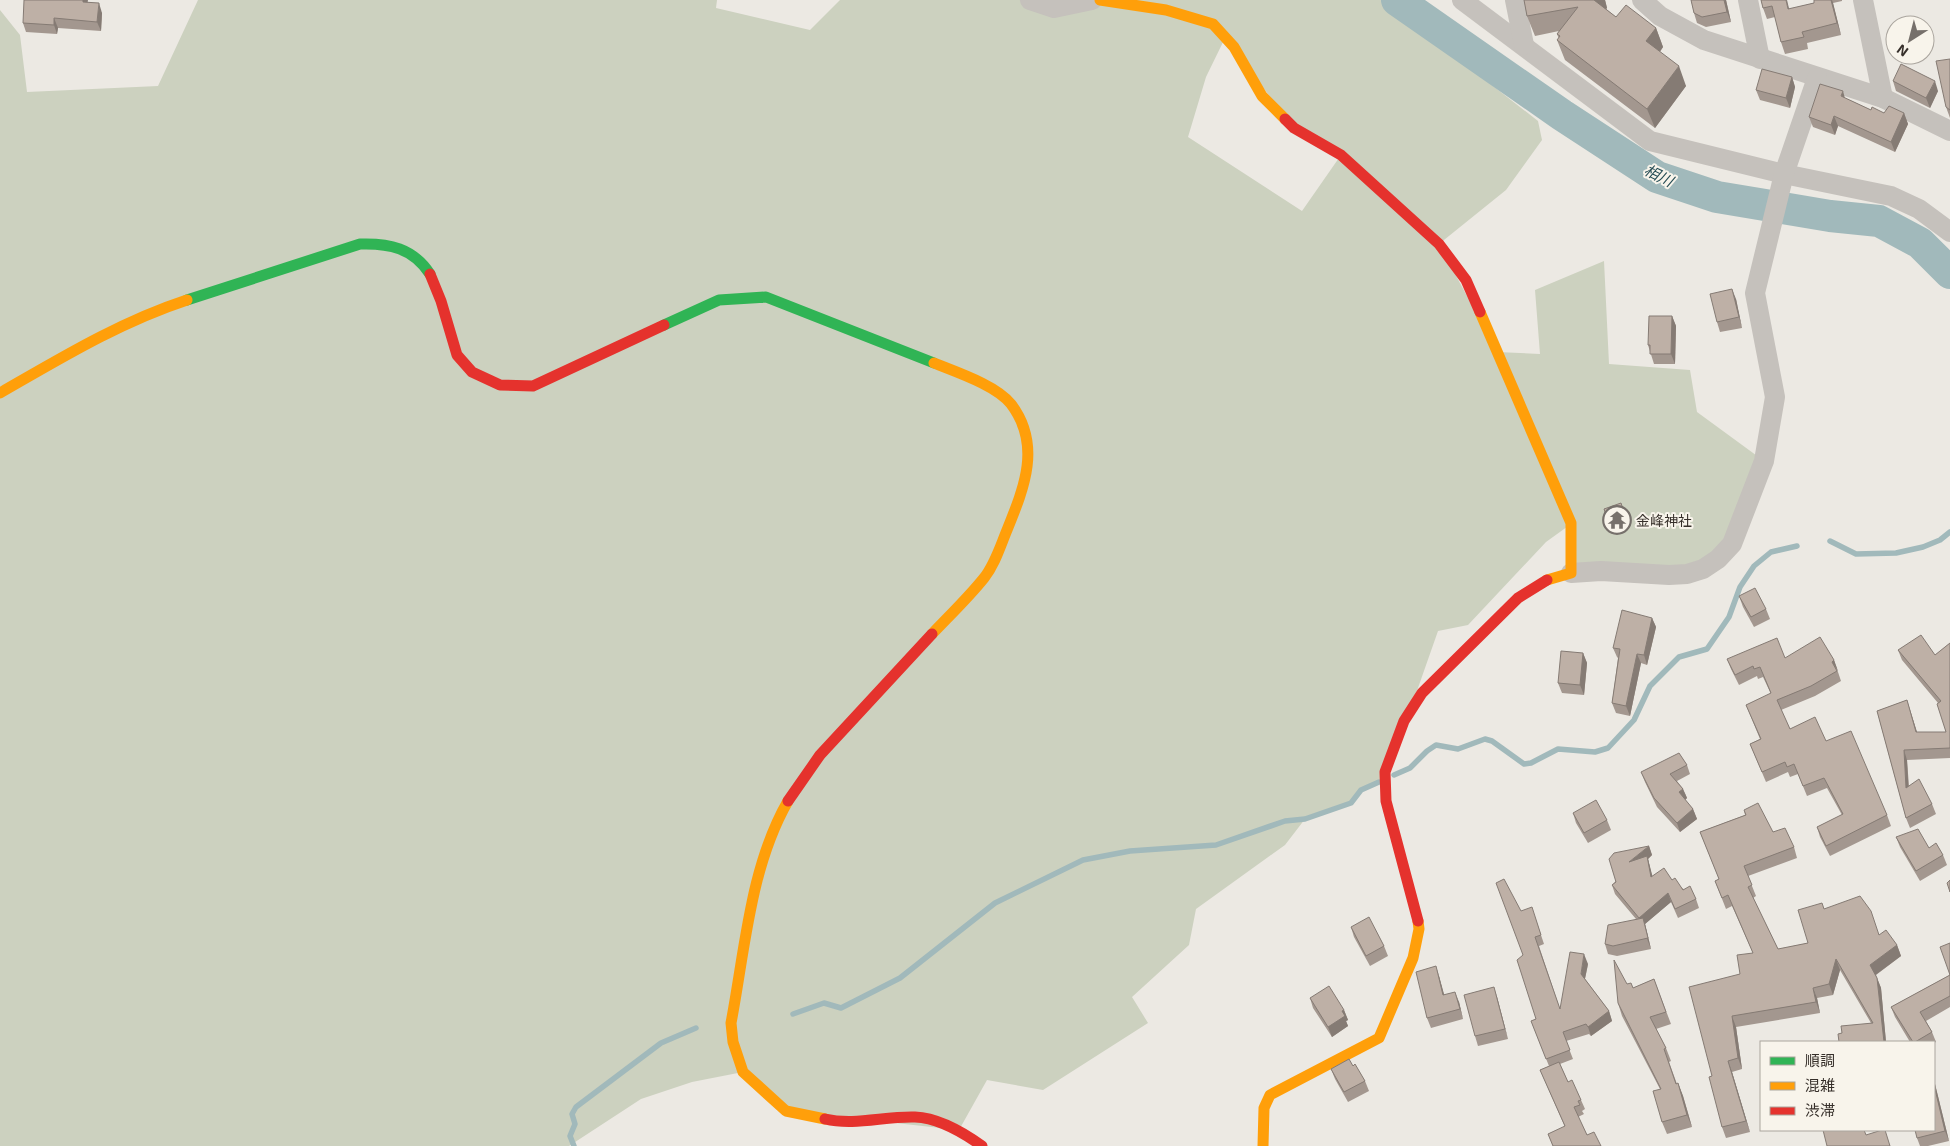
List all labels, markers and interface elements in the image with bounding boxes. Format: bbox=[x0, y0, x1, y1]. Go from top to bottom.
north arrow bbox=[1885, 15, 1935, 65]
text: N bbox=[1893, 41, 1911, 61]
water label: 相川 bbox=[1642, 160, 1678, 191]
temple icon: 金峰神社 bbox=[1602, 505, 1632, 535]
place label: 金峰神社 bbox=[1636, 512, 1692, 529]
legend bbox=[1760, 1041, 1935, 1131]
text: 順調 bbox=[1805, 1051, 1835, 1069]
text: 混雑 bbox=[1805, 1076, 1835, 1094]
text: 渋滞 bbox=[1805, 1101, 1835, 1119]

